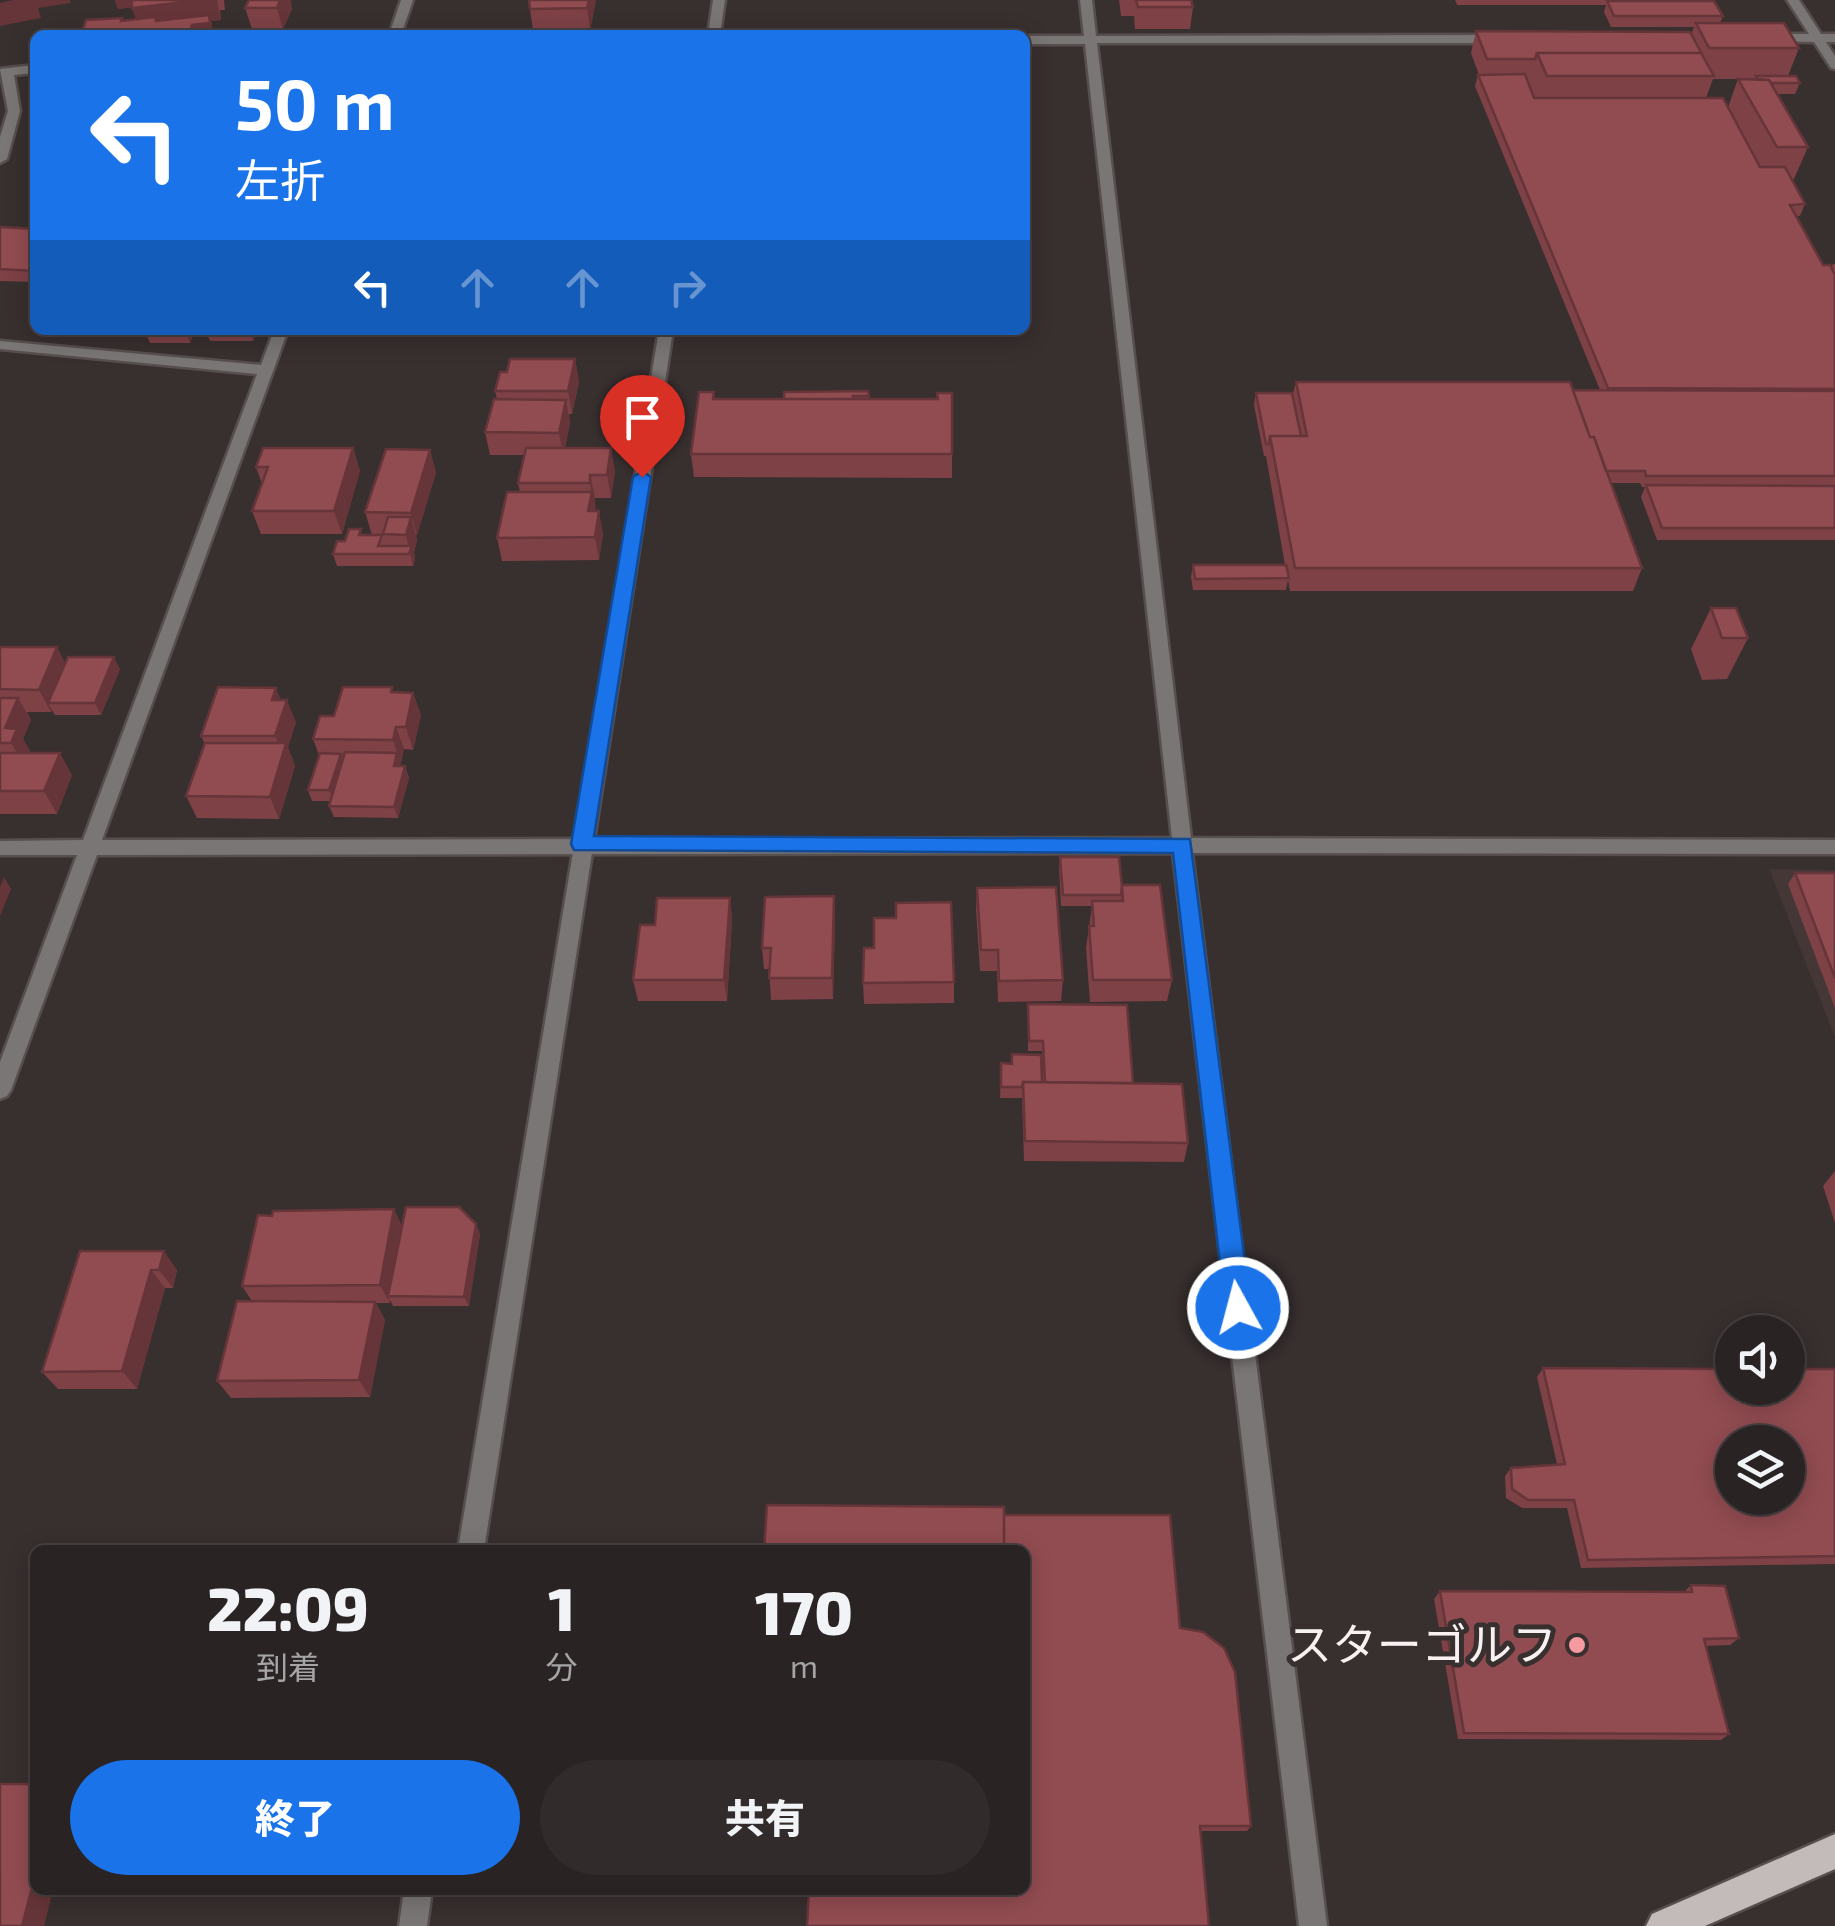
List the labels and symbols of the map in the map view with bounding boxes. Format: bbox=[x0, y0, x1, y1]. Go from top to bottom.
pin bbox=[600, 375, 685, 478]
position arrow bbox=[1186, 1256, 1290, 1360]
place label: スターゴルフ bbox=[1287, 1616, 1557, 1670]
marker: スターゴルフ bbox=[1566, 1634, 1588, 1656]

